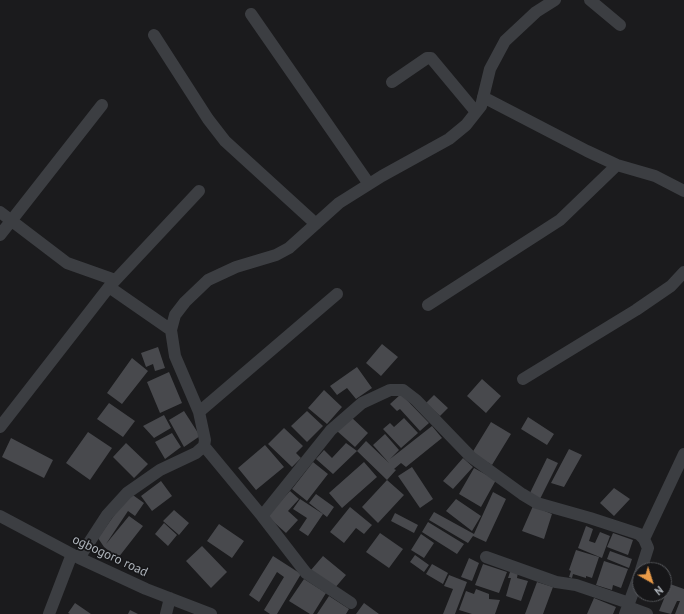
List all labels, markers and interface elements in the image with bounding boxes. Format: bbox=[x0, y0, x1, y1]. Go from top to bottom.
street label: ogbogoro road bbox=[70, 532, 150, 580]
north arrow bbox=[632, 562, 672, 602]
text: N bbox=[652, 583, 666, 598]

